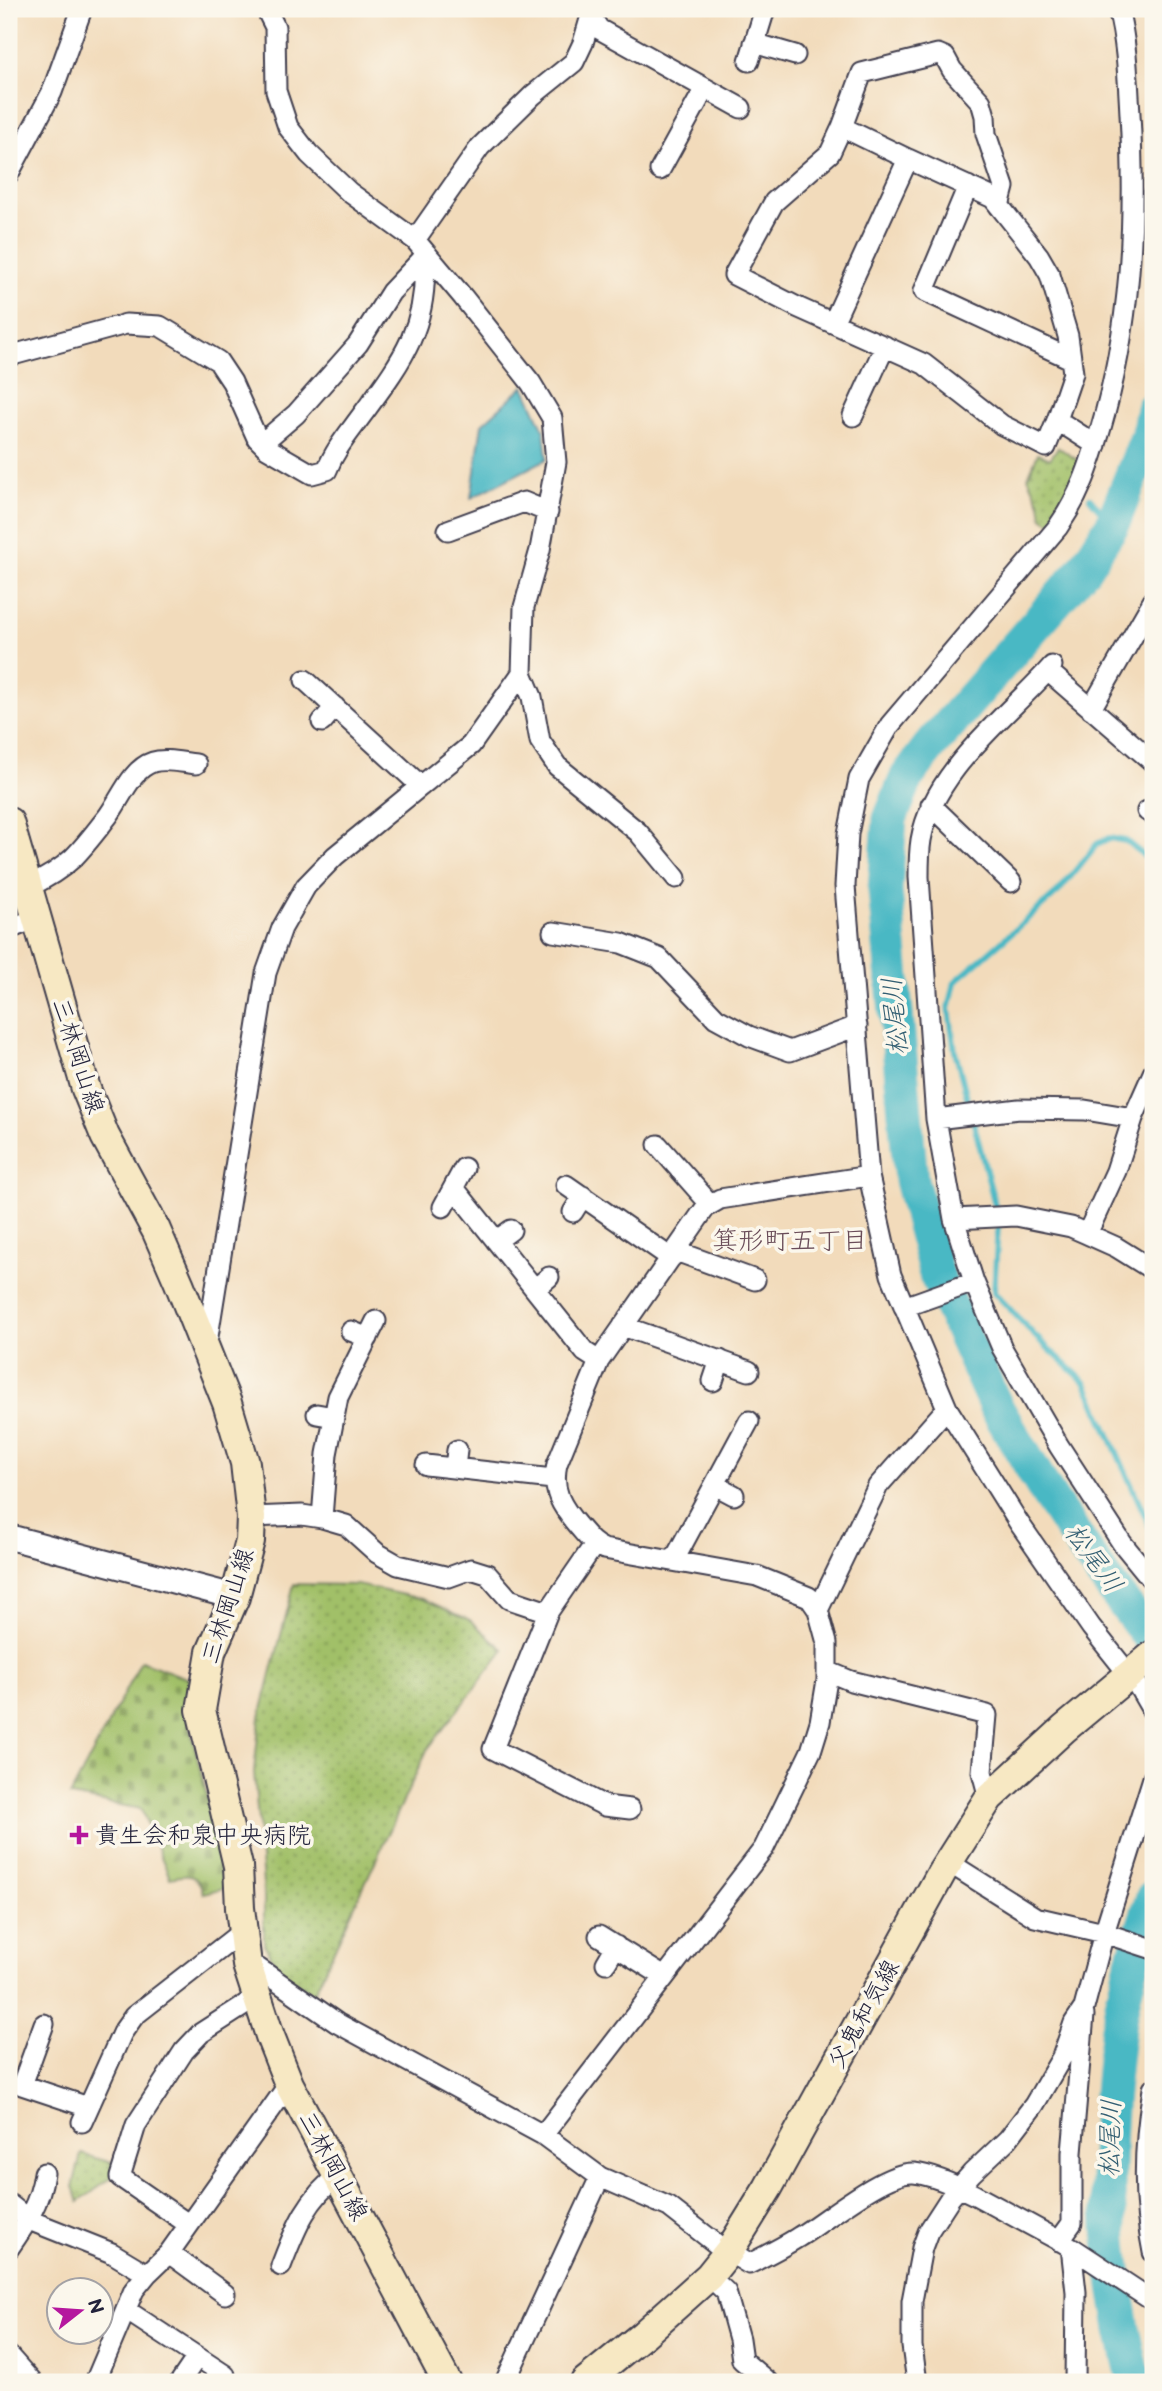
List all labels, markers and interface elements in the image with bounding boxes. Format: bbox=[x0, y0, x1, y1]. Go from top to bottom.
water label: 松尾川 bbox=[877, 976, 915, 1056]
street label: 三林岡山線 bbox=[46, 994, 110, 1118]
district label: 箕形町五丁目 bbox=[712, 1226, 868, 1257]
water label: 松尾川 bbox=[1058, 1518, 1128, 1600]
street label: 三林岡山線 bbox=[196, 1544, 260, 1668]
place label: 貴生会和泉中央病院 bbox=[95, 1821, 311, 1850]
marker: 貴生会和泉中央病院 bbox=[69, 1825, 89, 1845]
street label: 父鬼和気線 bbox=[822, 1954, 906, 2074]
water label: 松尾川 bbox=[1094, 2098, 1128, 2178]
street label: 三林岡山線 bbox=[292, 2106, 374, 2226]
north arrow bbox=[46, 2276, 116, 2346]
text: N bbox=[82, 2296, 108, 2317]

